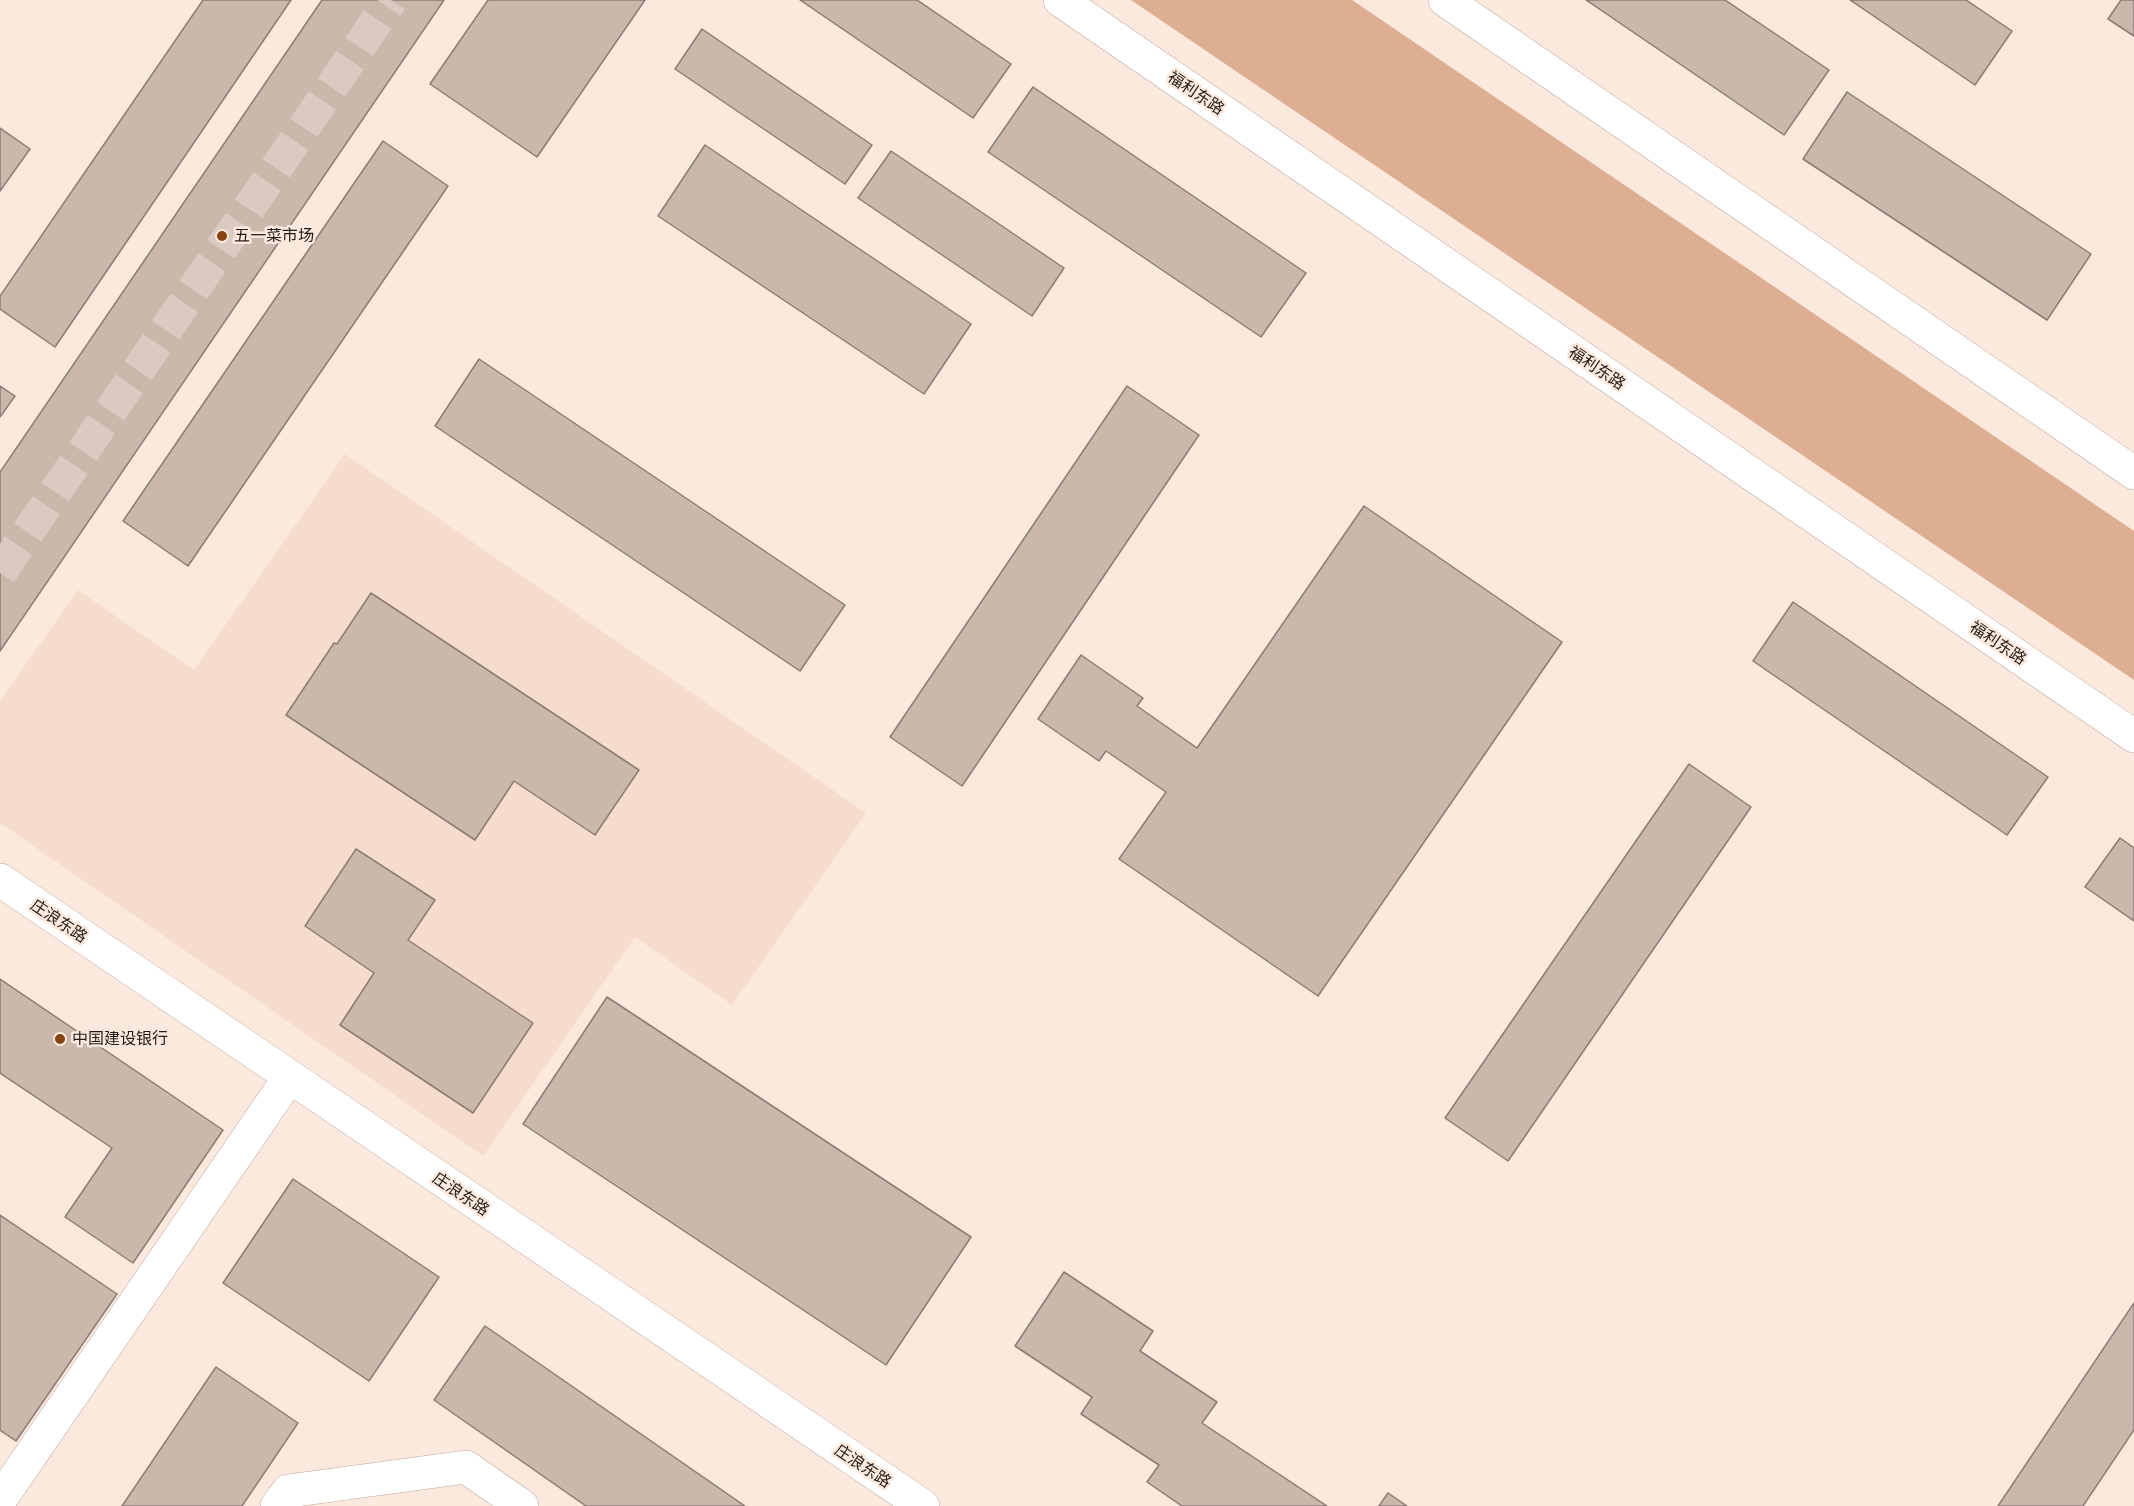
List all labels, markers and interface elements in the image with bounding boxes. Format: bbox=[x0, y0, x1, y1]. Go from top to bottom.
street label: 福利东路 bbox=[1164, 67, 1228, 119]
place label: 五一菜市场 bbox=[234, 226, 314, 246]
marker: 五一菜市场 bbox=[215, 229, 229, 243]
street label: 福利东路 bbox=[1565, 342, 1629, 394]
street label: 福利东路 bbox=[1966, 617, 2030, 669]
street label: 庄浪东路 bbox=[27, 895, 91, 947]
place label: 中国建设银行 bbox=[72, 1029, 168, 1049]
marker: 中国建设银行 bbox=[53, 1032, 67, 1046]
street label: 庄浪东路 bbox=[429, 1168, 493, 1220]
street label: 庄浪东路 bbox=[831, 1440, 895, 1492]

